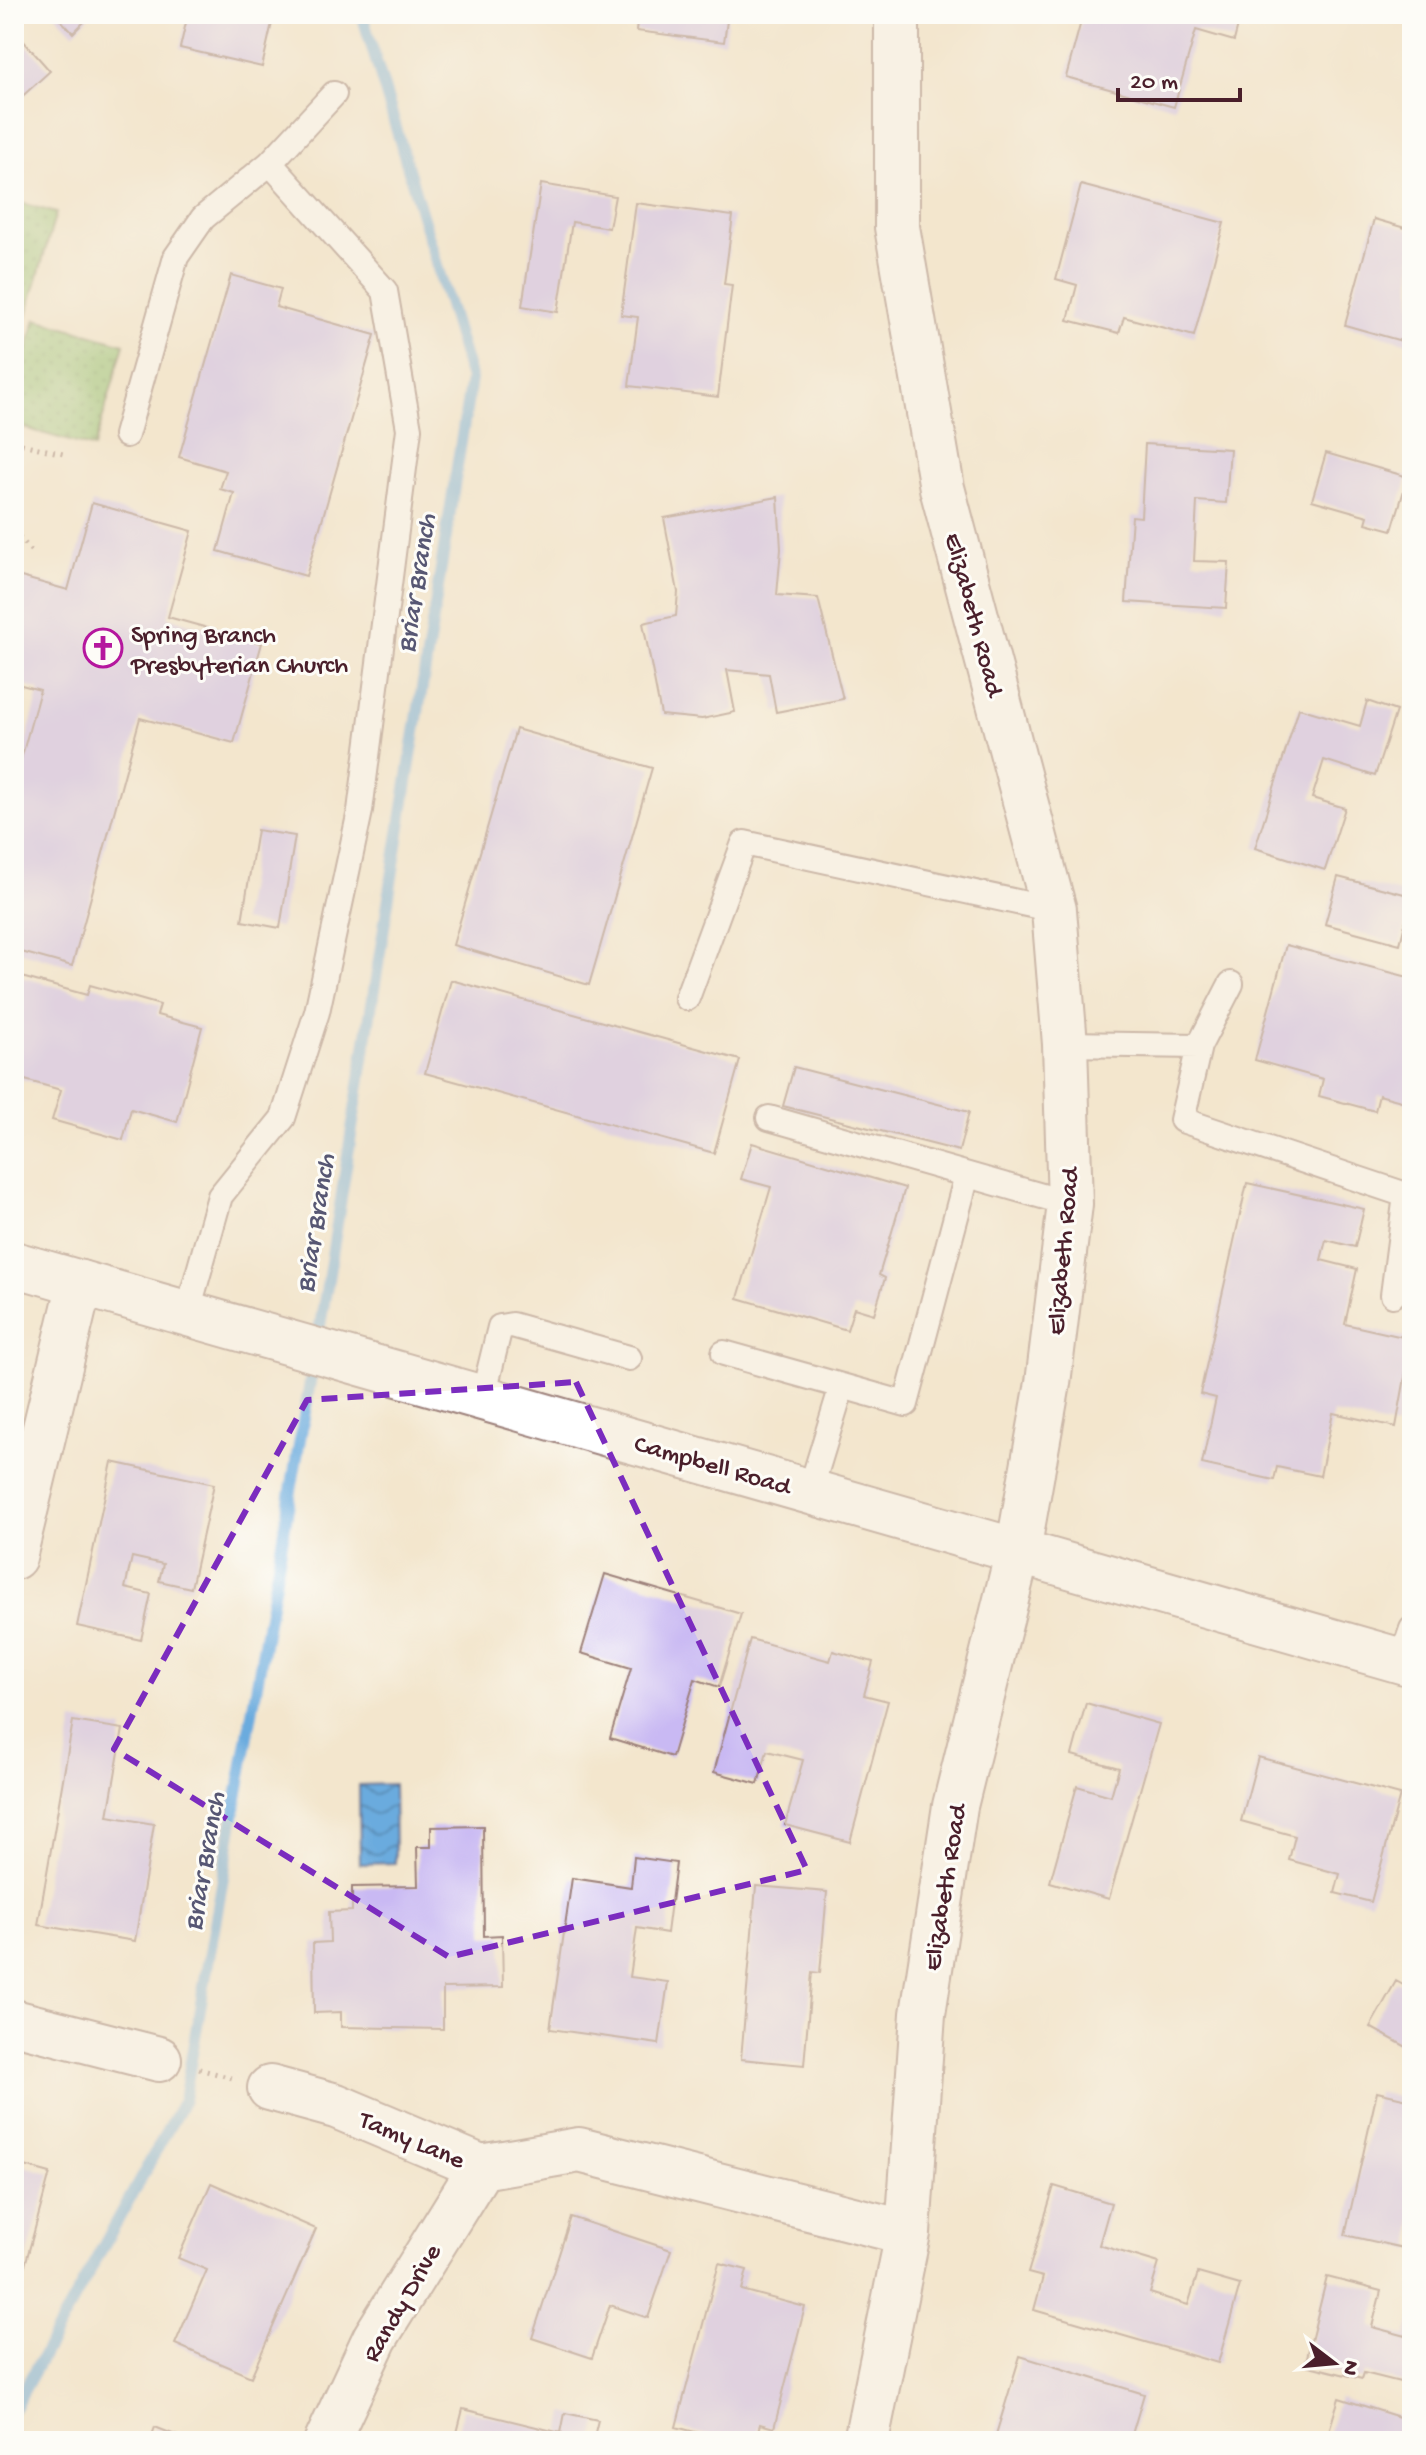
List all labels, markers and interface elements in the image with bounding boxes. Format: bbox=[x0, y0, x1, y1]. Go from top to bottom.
scale bar bbox=[1118, 52, 1240, 102]
text: 20 m bbox=[1130, 69, 1178, 98]
water label: Briar Branch bbox=[391, 511, 446, 655]
street label: Elizabeth Road bbox=[935, 530, 1009, 702]
place label: Spring Branch Presbyterian Church bbox=[130, 622, 348, 683]
church icon: Spring Branch Presbyterian Church bbox=[82, 627, 124, 669]
water label: Briar Branch bbox=[290, 1151, 345, 1295]
street label: Elizabeth Road bbox=[1043, 1165, 1088, 1336]
street label: Campbell Road bbox=[630, 1430, 795, 1505]
water label: Briar Branch bbox=[178, 1789, 235, 1934]
street label: Elizabeth Road bbox=[919, 1801, 976, 1973]
street label: Tamy Lane bbox=[352, 2105, 469, 2178]
street label: Randy Drive bbox=[358, 2239, 450, 2369]
north arrow bbox=[1294, 2323, 1374, 2403]
text: N bbox=[1335, 2357, 1364, 2378]

